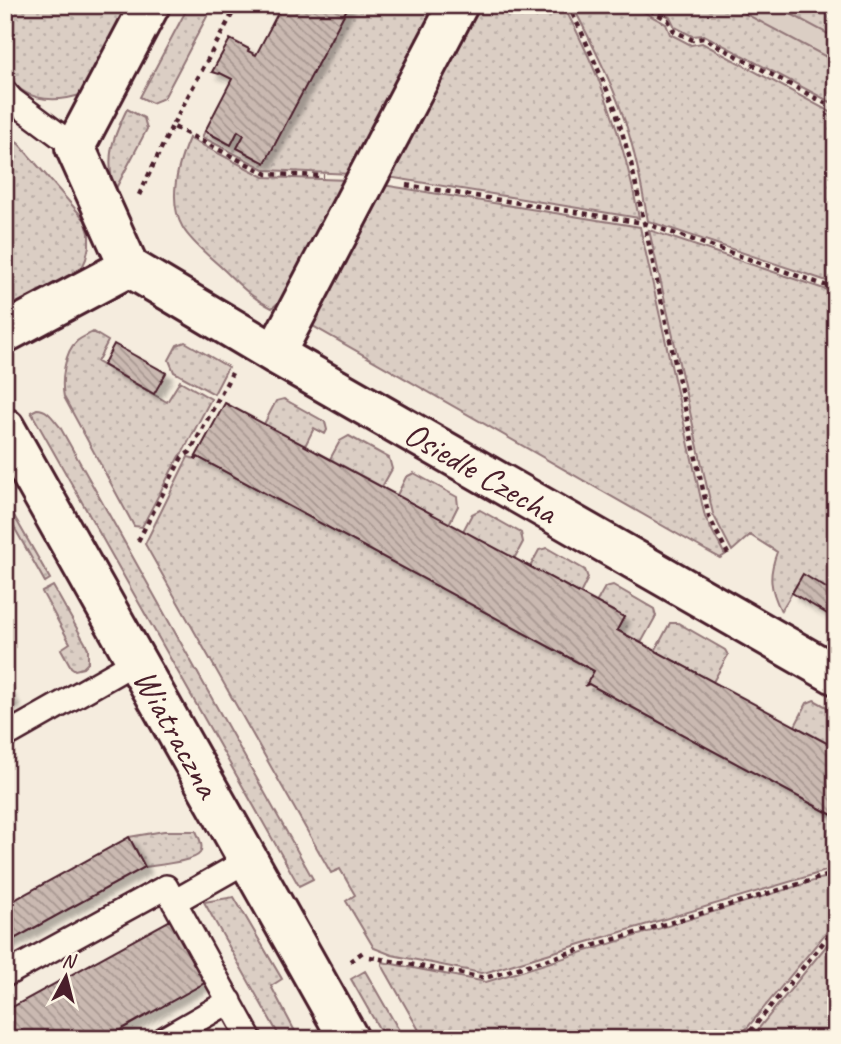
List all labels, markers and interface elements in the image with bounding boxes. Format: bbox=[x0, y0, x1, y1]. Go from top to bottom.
street label: Osiedle Czecha bbox=[396, 411, 567, 535]
street label: Wiatraczna bbox=[123, 661, 232, 808]
north arrow bbox=[32, 942, 102, 1012]
text: N bbox=[61, 948, 78, 974]

